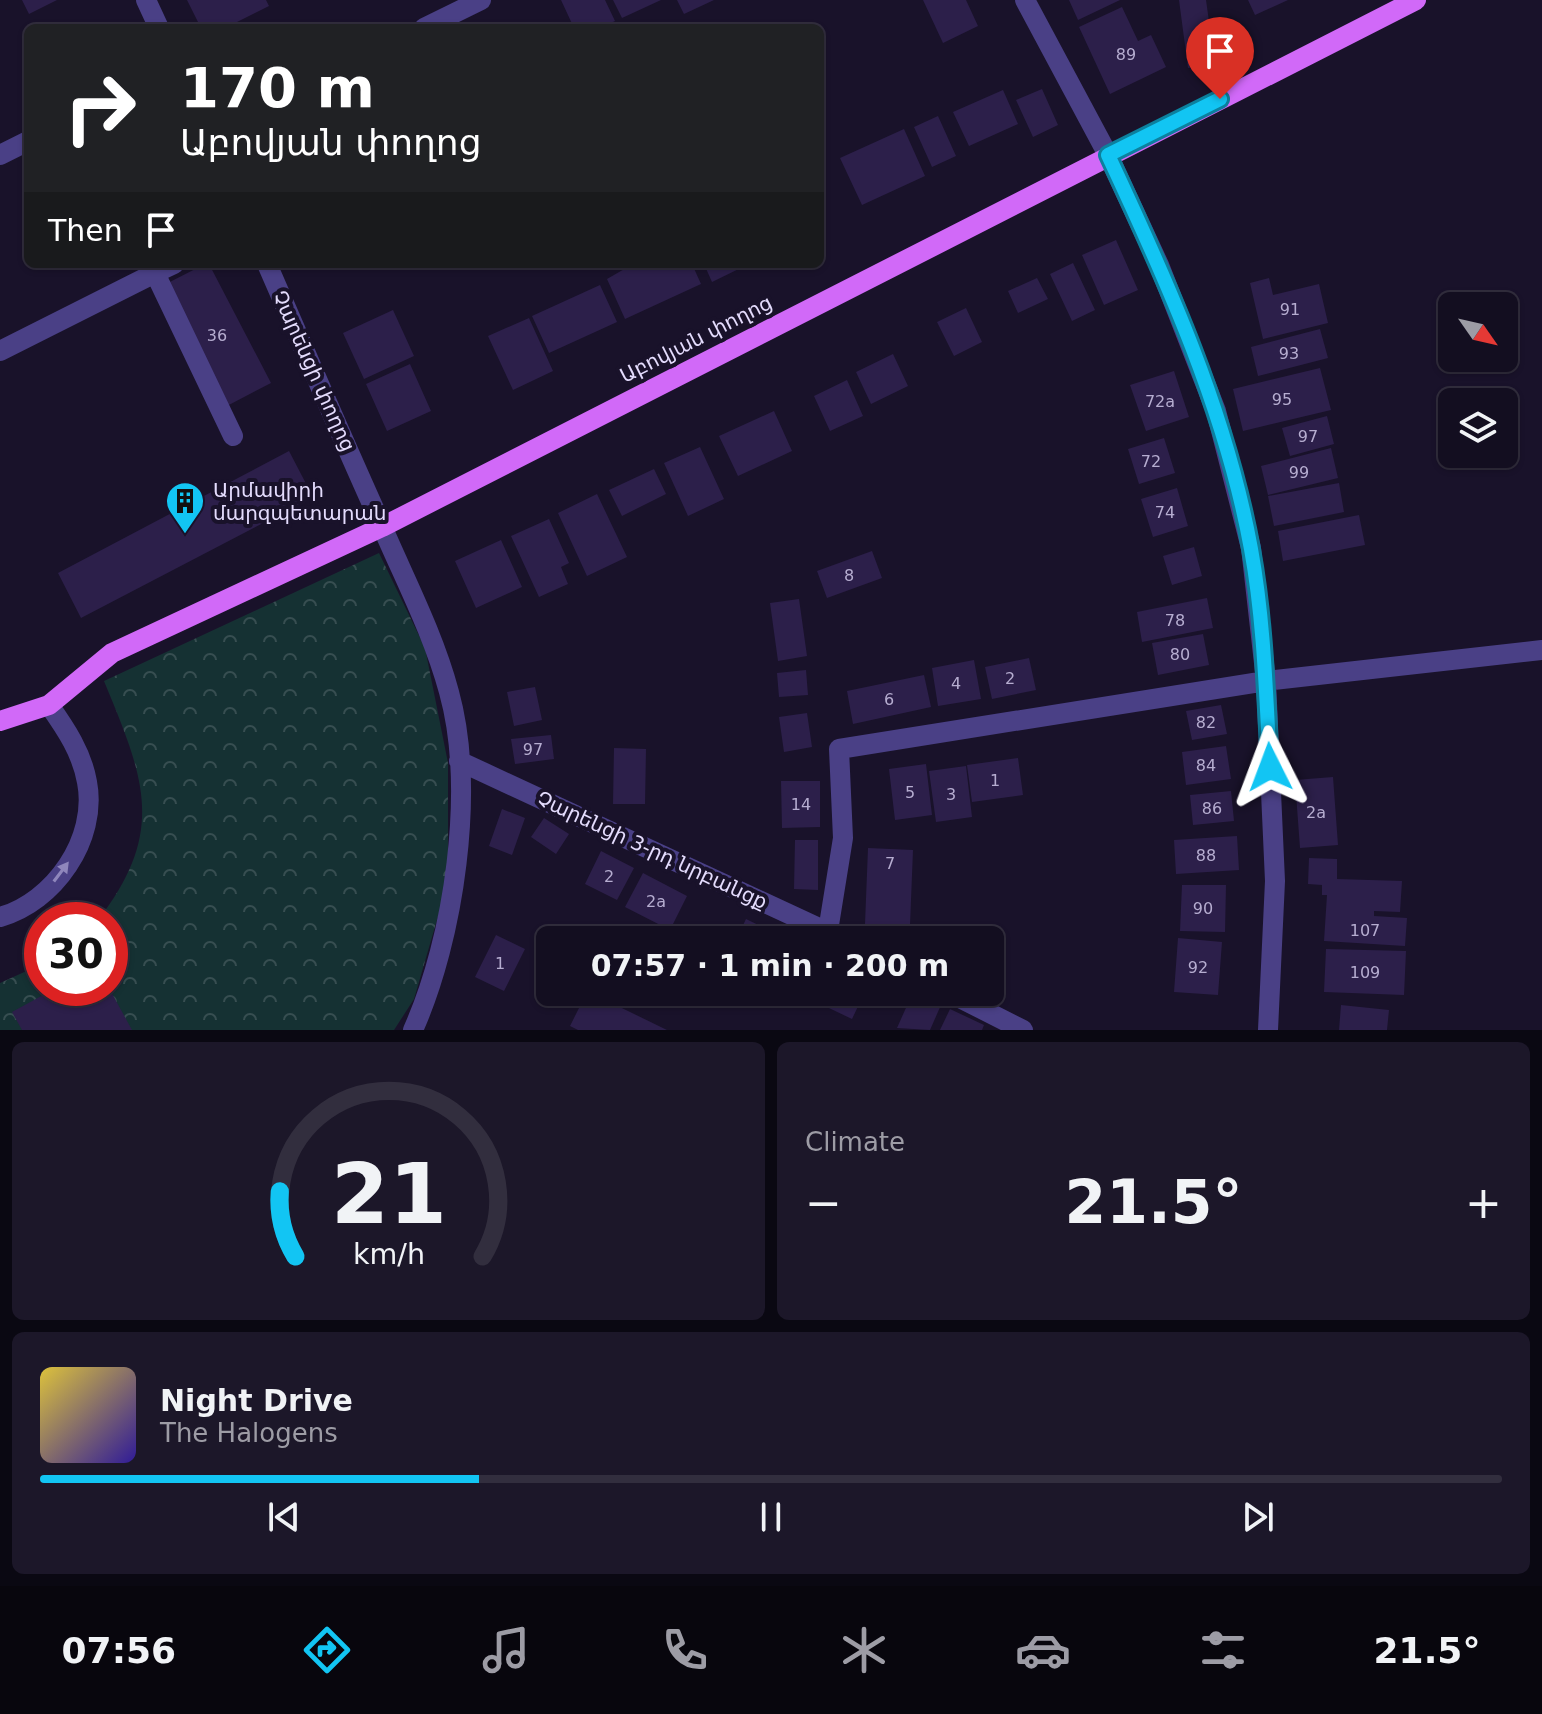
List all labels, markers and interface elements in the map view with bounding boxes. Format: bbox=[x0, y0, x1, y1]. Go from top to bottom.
pin bbox=[1186, 17, 1254, 99]
icon: arrive bbox=[1198, 29, 1242, 73]
house number: 89 bbox=[1116, 45, 1136, 64]
text: 170 m bbox=[180, 55, 375, 120]
icon: right bbox=[48, 56, 152, 160]
text: Աբովյան փողոց bbox=[180, 122, 481, 163]
icon: arrive bbox=[139, 208, 183, 252]
text: Then bbox=[48, 213, 123, 248]
street label: Չարենցի փողոց bbox=[268, 287, 360, 455]
street label: Աբովյան փողոց bbox=[616, 290, 776, 388]
north arrow bbox=[1438, 292, 1518, 372]
map controls bbox=[1438, 292, 1518, 468]
house number: 91 bbox=[1280, 300, 1300, 319]
house number: 36 bbox=[207, 326, 227, 345]
house number: 93 bbox=[1279, 344, 1299, 363]
button: layers bbox=[1438, 388, 1518, 468]
house number: 95 bbox=[1272, 390, 1292, 409]
house number: 72a bbox=[1145, 392, 1175, 411]
house number: 97 bbox=[1298, 427, 1318, 446]
house number: 72 bbox=[1141, 452, 1161, 471]
house number: 99 bbox=[1289, 463, 1309, 482]
place label: Արմավիրի մարզպետարան bbox=[213, 478, 386, 525]
building icon: Արմավիրի մարզպետարան bbox=[164, 480, 206, 535]
house number: 74 bbox=[1155, 503, 1175, 522]
house number: 8 bbox=[844, 566, 854, 585]
house number: 78 bbox=[1165, 611, 1185, 630]
house number: 80 bbox=[1170, 645, 1190, 664]
house number: 2 bbox=[1005, 669, 1015, 688]
house number: 4 bbox=[951, 674, 961, 693]
house number: 6 bbox=[884, 690, 894, 709]
house number: 82 bbox=[1196, 713, 1216, 732]
position arrow bbox=[1228, 725, 1312, 809]
house number: 97 bbox=[523, 740, 543, 759]
house number: 84 bbox=[1196, 756, 1216, 775]
house number: 1 bbox=[990, 771, 1000, 790]
house number: 5 bbox=[905, 783, 915, 802]
house number: 3 bbox=[946, 785, 956, 804]
street label: Չարենցի 3-րդ նրբանցք bbox=[533, 786, 771, 914]
house number: 14 bbox=[791, 795, 811, 814]
house number: 86 bbox=[1202, 799, 1222, 818]
house number: 2a bbox=[1306, 803, 1326, 822]
house number: 88 bbox=[1196, 846, 1216, 865]
house number: 7 bbox=[885, 854, 895, 873]
one-way arrow bbox=[53, 862, 69, 882]
house number: 2 bbox=[604, 867, 614, 886]
house number: 2a bbox=[646, 892, 666, 911]
house number: 90 bbox=[1193, 899, 1213, 918]
speed limit sign: 30 bbox=[24, 902, 128, 1006]
house number: 107 bbox=[1350, 921, 1380, 940]
text: 07:57 · 1 min · 200 m bbox=[591, 948, 949, 983]
house number: 1 bbox=[495, 954, 505, 973]
house number: 92 bbox=[1188, 958, 1208, 977]
house number: 109 bbox=[1350, 963, 1380, 982]
text: Climate bbox=[805, 1127, 905, 1157]
text: 21 bbox=[331, 1146, 446, 1243]
text: 21.5° bbox=[1064, 1167, 1243, 1237]
text: − bbox=[805, 1177, 842, 1228]
text: + bbox=[1465, 1177, 1502, 1228]
text: km/h bbox=[352, 1237, 425, 1271]
text: Night Drive bbox=[160, 1383, 353, 1418]
text: The Halogens bbox=[160, 1418, 338, 1448]
icon: previous bbox=[262, 1495, 306, 1539]
icon: pause bbox=[749, 1495, 793, 1539]
icon: next bbox=[1236, 1495, 1280, 1539]
icon: directions bbox=[299, 1622, 355, 1678]
icon: music bbox=[478, 1622, 534, 1678]
icon: phone bbox=[657, 1622, 713, 1678]
icon: climate bbox=[836, 1622, 892, 1678]
icon: car bbox=[1015, 1622, 1071, 1678]
icon: filters bbox=[1195, 1622, 1251, 1678]
text: 07:56 bbox=[62, 1630, 176, 1671]
text: 21.5° bbox=[1374, 1630, 1480, 1671]

